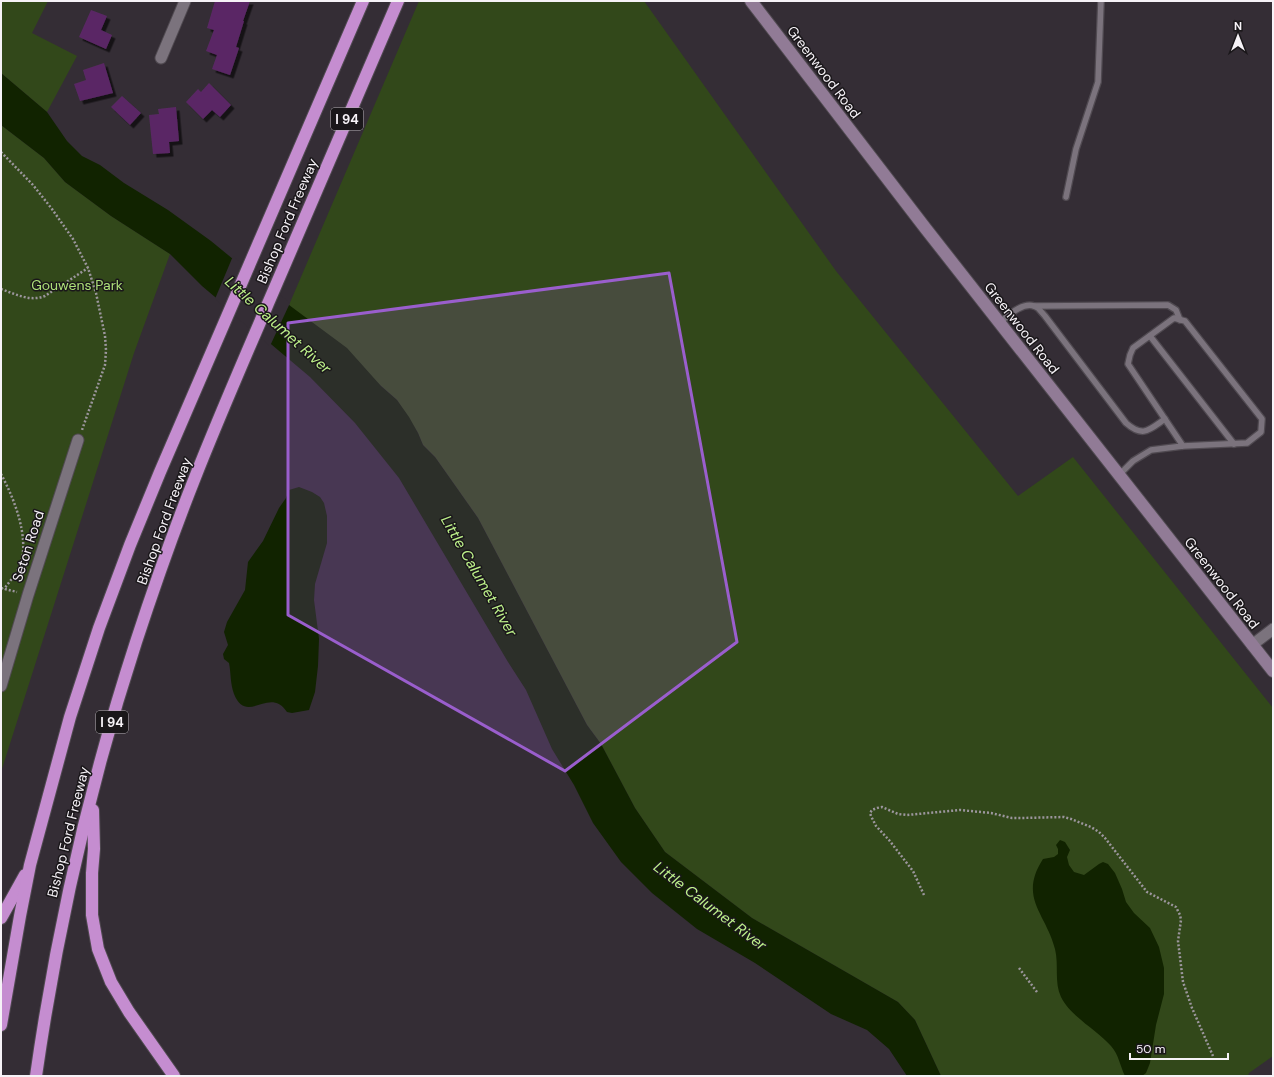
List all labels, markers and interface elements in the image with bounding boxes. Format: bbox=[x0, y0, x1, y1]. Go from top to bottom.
north arrow bbox=[1218, 16, 1258, 56]
text: N bbox=[1234, 19, 1242, 33]
street label: Greenwood Road bbox=[783, 22, 865, 122]
road number: I 94 bbox=[331, 108, 363, 130]
street label: Bishop Ford Freeway bbox=[252, 156, 322, 286]
water label: Little Calumet River bbox=[221, 272, 336, 378]
park label: Gouwens Park bbox=[31, 276, 123, 294]
street label: Greenwood Road bbox=[981, 278, 1063, 378]
street label: Bishop Ford Freeway bbox=[133, 455, 195, 587]
street label: Seton Road bbox=[8, 508, 48, 584]
water label: Little Calumet River bbox=[436, 512, 522, 641]
street label: Greenwood Road bbox=[1181, 533, 1263, 633]
road number: I 94 bbox=[96, 711, 128, 733]
street label: Bishop Ford Freeway bbox=[43, 764, 93, 899]
water label: Little Calumet River bbox=[649, 857, 771, 955]
scale bar bbox=[1130, 1035, 1228, 1061]
text: 50 m bbox=[1136, 1041, 1165, 1057]

